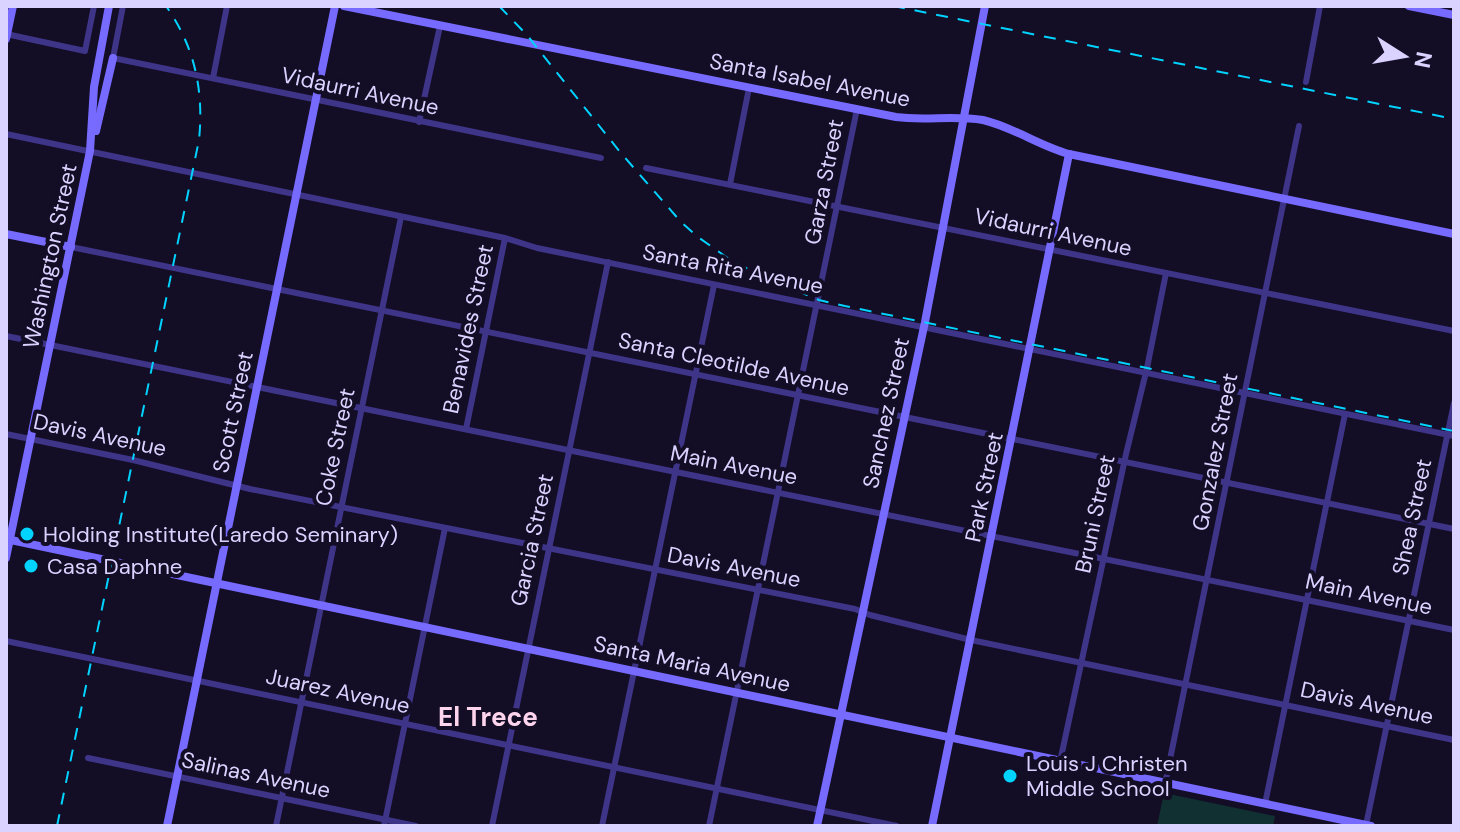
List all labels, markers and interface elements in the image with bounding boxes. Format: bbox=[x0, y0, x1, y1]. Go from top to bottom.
north arrow bbox=[1364, 16, 1444, 96]
street label: Santa Isabel Avenue bbox=[707, 46, 913, 114]
text: N bbox=[1407, 49, 1439, 70]
street label: Vidaurri Avenue bbox=[278, 60, 442, 122]
street label: Garza Street bbox=[798, 117, 850, 247]
street label: Washington Street bbox=[16, 161, 84, 351]
street label: Vidaurri Avenue bbox=[971, 201, 1135, 263]
street label: Santa Rita Avenue bbox=[640, 237, 826, 301]
street label: Benavides Street bbox=[436, 242, 500, 416]
street label: Santa Cleotilde Avenue bbox=[616, 325, 852, 403]
street label: Sanchez Street bbox=[856, 335, 916, 491]
street label: Scott Street bbox=[206, 349, 260, 475]
street label: Gonzalez Street bbox=[1185, 371, 1245, 533]
street label: Coke Street bbox=[308, 385, 362, 509]
street label: Davis Avenue bbox=[31, 407, 169, 463]
street label: Park Street bbox=[958, 429, 1010, 545]
street label: Main Avenue bbox=[668, 438, 800, 492]
street label: Bruni Street bbox=[1068, 452, 1122, 576]
street label: Shea Street bbox=[1386, 456, 1438, 578]
street label: Garcia Street bbox=[504, 471, 560, 609]
place label: Holding Institute(Laredo Seminary) bbox=[43, 520, 398, 549]
marker: Holding Institute(Laredo Seminary) bbox=[18, 525, 36, 543]
street label: Davis Avenue bbox=[665, 540, 803, 594]
place label: Casa Daphne bbox=[47, 552, 182, 581]
marker: Casa Daphne bbox=[22, 557, 40, 575]
street label: Main Avenue bbox=[1303, 566, 1435, 622]
street label: Santa Maria Avenue bbox=[591, 629, 793, 699]
street label: Juarez Avenue bbox=[263, 662, 413, 720]
street label: Davis Avenue bbox=[1298, 675, 1436, 731]
district label: El Trece bbox=[438, 700, 538, 734]
street label: Salinas Avenue bbox=[179, 745, 333, 805]
place label: Louis J Christen Middle School bbox=[1026, 749, 1188, 803]
marker: Louis J Christen Middle School bbox=[1001, 767, 1019, 785]

